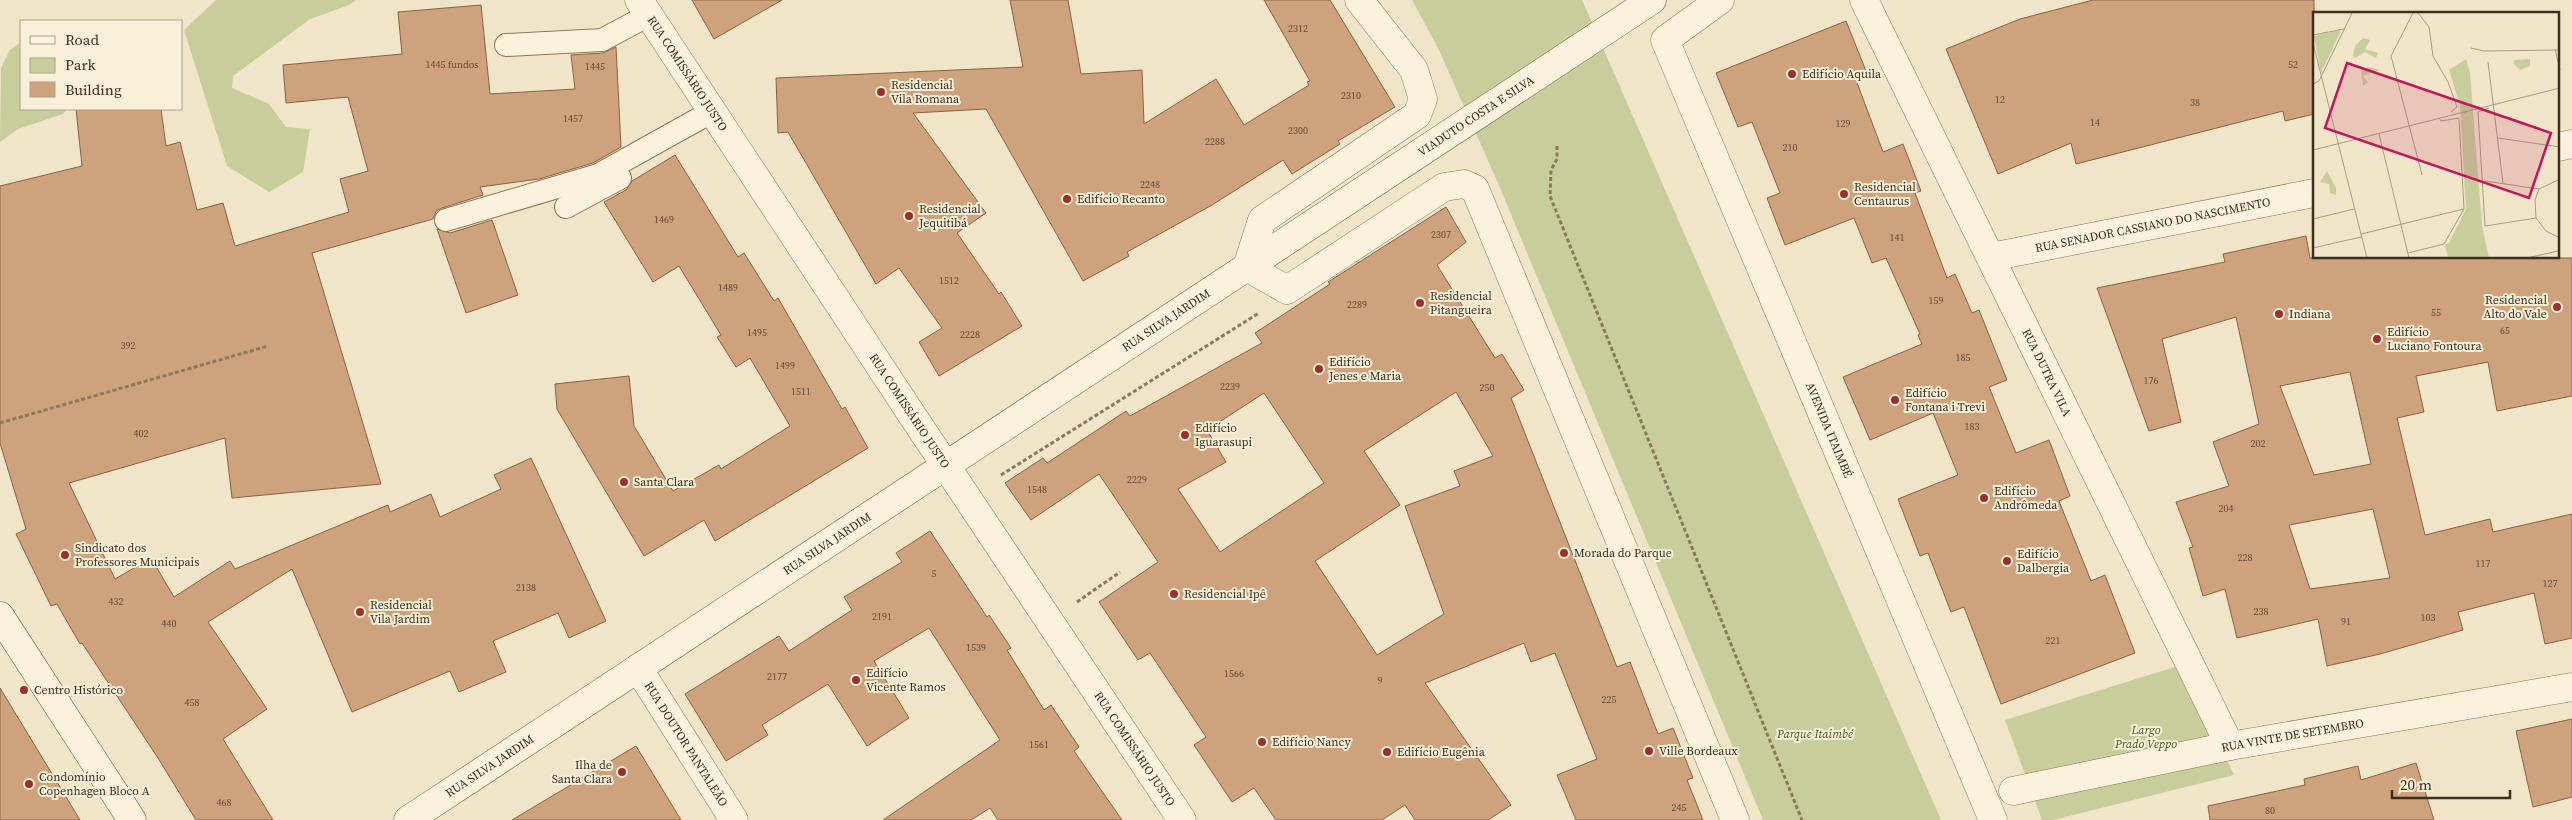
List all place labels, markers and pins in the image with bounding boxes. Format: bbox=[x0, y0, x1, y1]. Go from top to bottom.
place label: Edifício Aquila bbox=[1802, 66, 1882, 82]
marker: Edifício Aquila bbox=[1786, 68, 1798, 80]
place label: Residencial Vila Romana bbox=[891, 77, 960, 107]
marker: Residencial Vila Romana bbox=[875, 86, 887, 98]
place label: Residencial Centaurus bbox=[1854, 179, 1916, 209]
marker: Residencial Centaurus bbox=[1838, 188, 1850, 200]
place label: Edifício Recanto bbox=[1077, 191, 1165, 207]
marker: Edifício Recanto bbox=[1061, 193, 1073, 205]
place label: Residencial Jequitibá bbox=[918, 201, 981, 231]
marker: Residencial Jequitibá bbox=[903, 210, 915, 222]
place label: Residencial Pitangueira bbox=[1430, 288, 1493, 318]
place label: Residencial Alto do Vale bbox=[2483, 292, 2547, 322]
marker: Residencial Pitangueira bbox=[1414, 297, 1426, 309]
marker: Residencial Alto do Vale bbox=[2551, 301, 2563, 313]
place label: Indiana bbox=[2289, 306, 2331, 322]
marker: Indiana bbox=[2273, 308, 2285, 320]
place label: Edifício Luciano Fontoura bbox=[2387, 324, 2482, 354]
marker: Edifício Luciano Fontoura bbox=[2371, 333, 2383, 345]
place label: Edifício Jenes e Maria bbox=[1328, 354, 1402, 384]
marker: Edifício Jenes e Maria bbox=[1313, 363, 1325, 375]
place label: Edifício Fontana i Trevi bbox=[1905, 385, 1985, 415]
marker: Edifício Fontana i Trevi bbox=[1889, 394, 1901, 406]
place label: Edifício Iguarasupi bbox=[1195, 420, 1253, 450]
marker: Edifício Iguarasupi bbox=[1179, 429, 1191, 441]
place label: Santa Clara bbox=[634, 474, 695, 490]
marker: Santa Clara bbox=[618, 476, 630, 488]
place label: Edifício Andrômeda bbox=[1994, 483, 2058, 513]
marker: Edifício Andrômeda bbox=[1978, 492, 1990, 504]
place label: Sindicato dos Professores Municipais bbox=[75, 540, 199, 570]
place label: Morada do Parque bbox=[1574, 545, 1672, 561]
place label: Edifício Dalbergia bbox=[2017, 546, 2070, 576]
marker: Morada do Parque bbox=[1558, 547, 1570, 559]
marker: Sindicato dos Professores Municipais bbox=[59, 549, 71, 561]
marker: Edifício Dalbergia bbox=[2001, 555, 2013, 567]
place label: Residencial Ipê bbox=[1184, 586, 1266, 602]
marker: Residencial Ipê bbox=[1168, 588, 1180, 600]
place label: Residencial Vila Jardim bbox=[370, 597, 432, 627]
marker: Residencial Vila Jardim bbox=[354, 606, 366, 618]
place label: Edifício Vicente Ramos bbox=[866, 665, 946, 695]
marker: Edifício Vicente Ramos bbox=[850, 674, 862, 686]
place label: Centro Histórico bbox=[34, 682, 123, 698]
marker: Centro Histórico bbox=[18, 684, 30, 696]
place label: Edifício Nancy bbox=[1272, 734, 1351, 750]
marker: Edifício Nancy bbox=[1256, 736, 1268, 748]
place label: Ville Bordeaux bbox=[1659, 743, 1738, 759]
place label: Edifício Eugênia bbox=[1397, 744, 1486, 760]
marker: Ville Bordeaux bbox=[1643, 745, 1655, 757]
marker: Edifício Eugênia bbox=[1381, 746, 1393, 758]
place label: Ilha de Santa Clara bbox=[552, 757, 613, 787]
marker: Ilha de Santa Clara bbox=[616, 766, 628, 778]
place label: Condomínio Copenhagen Bloco A bbox=[39, 769, 150, 799]
marker: Condomínio Copenhagen Bloco A bbox=[23, 778, 35, 790]

